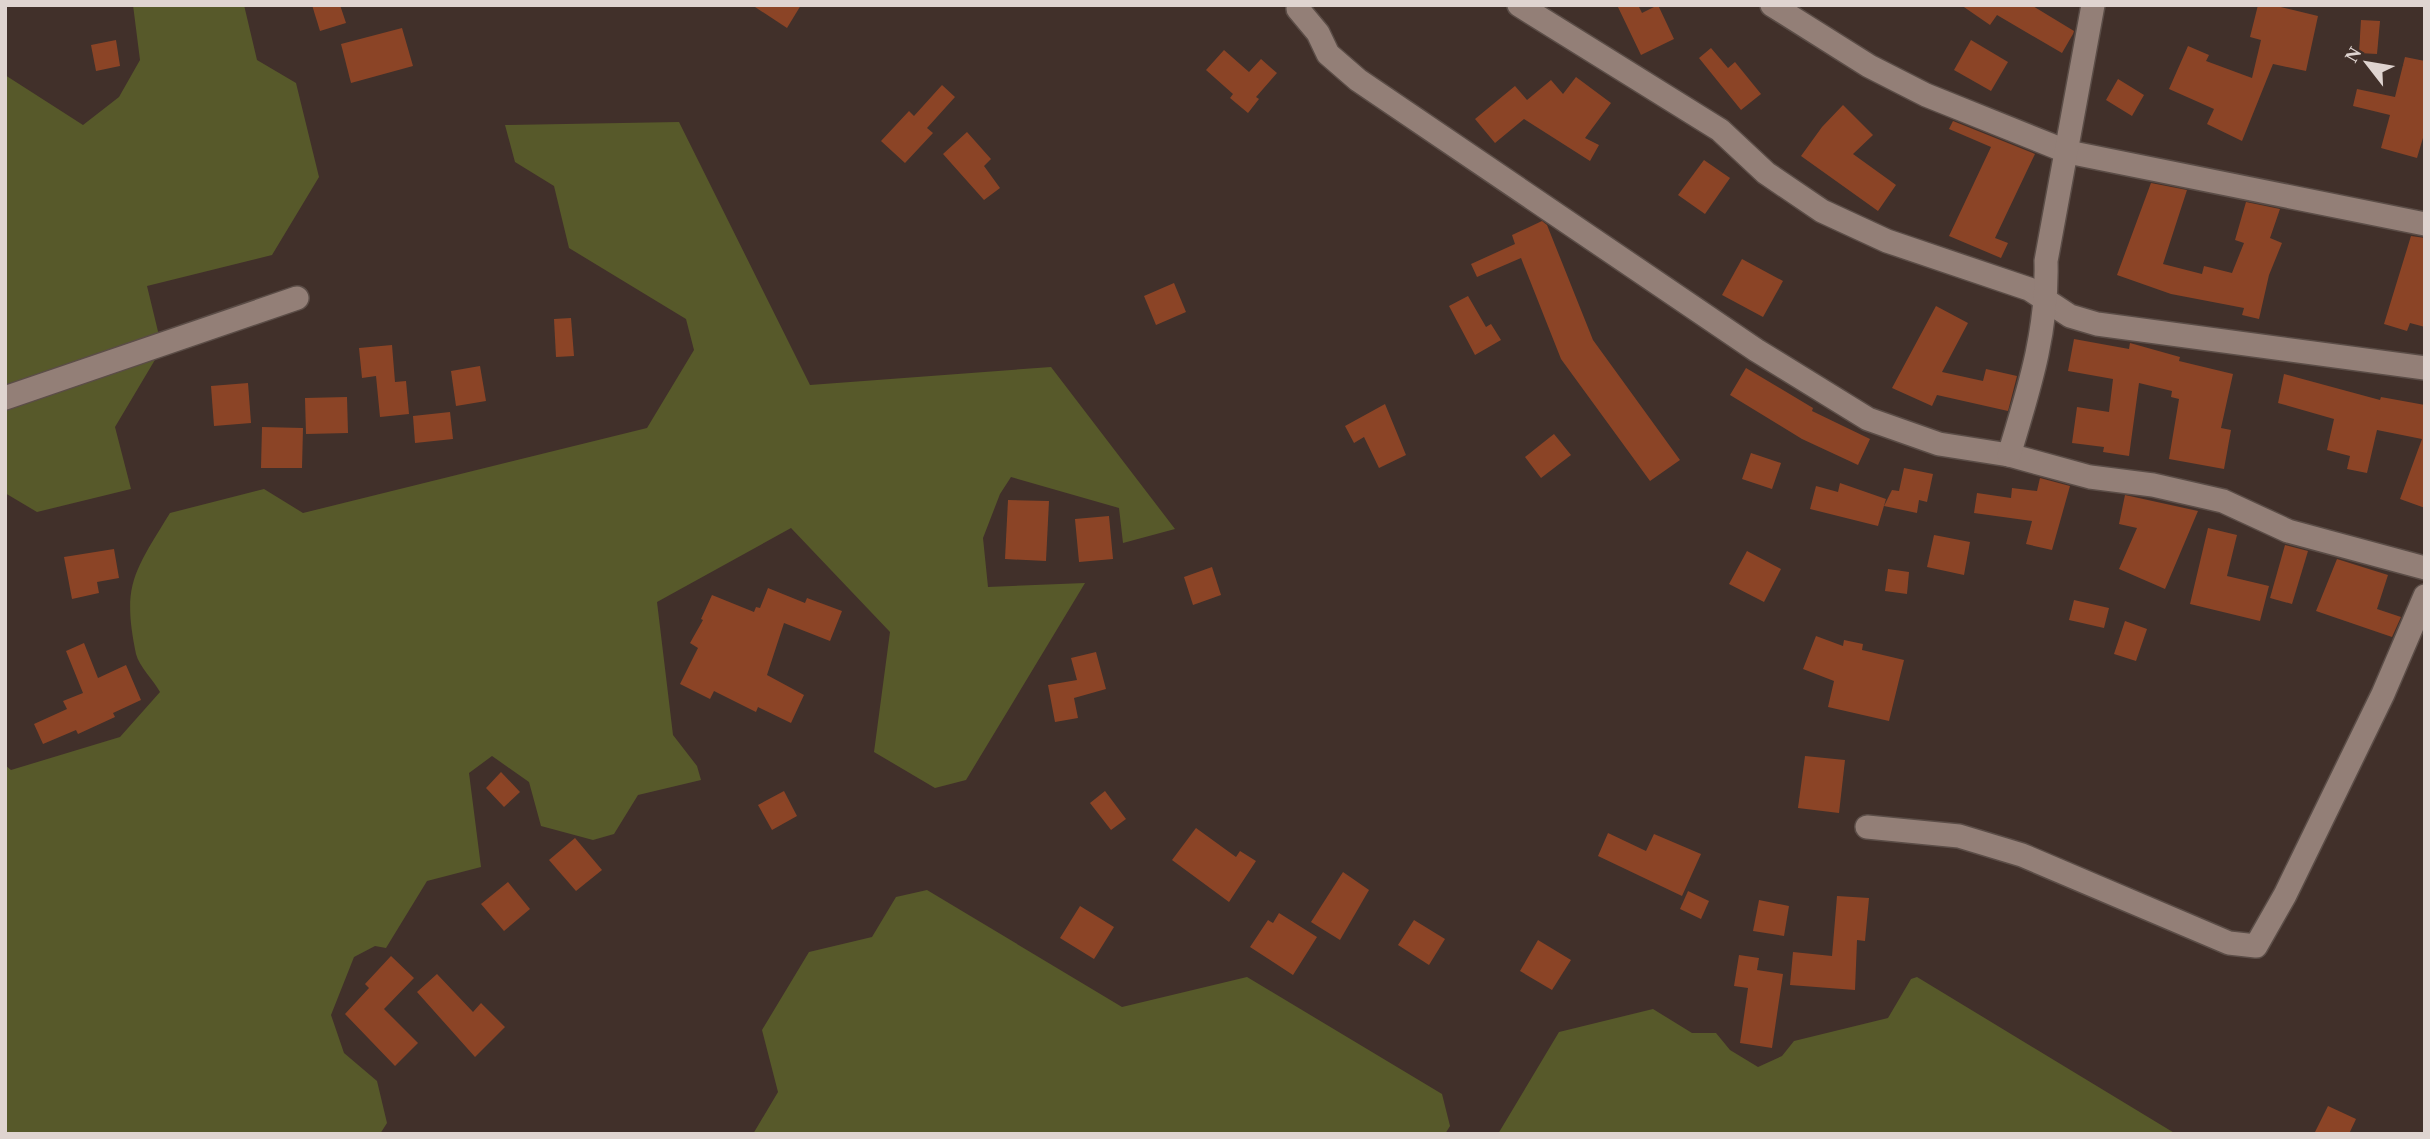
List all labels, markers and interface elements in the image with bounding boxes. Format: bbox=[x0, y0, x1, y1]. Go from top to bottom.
north arrow bbox=[2332, 28, 2402, 98]
text: N bbox=[2340, 43, 2366, 66]

